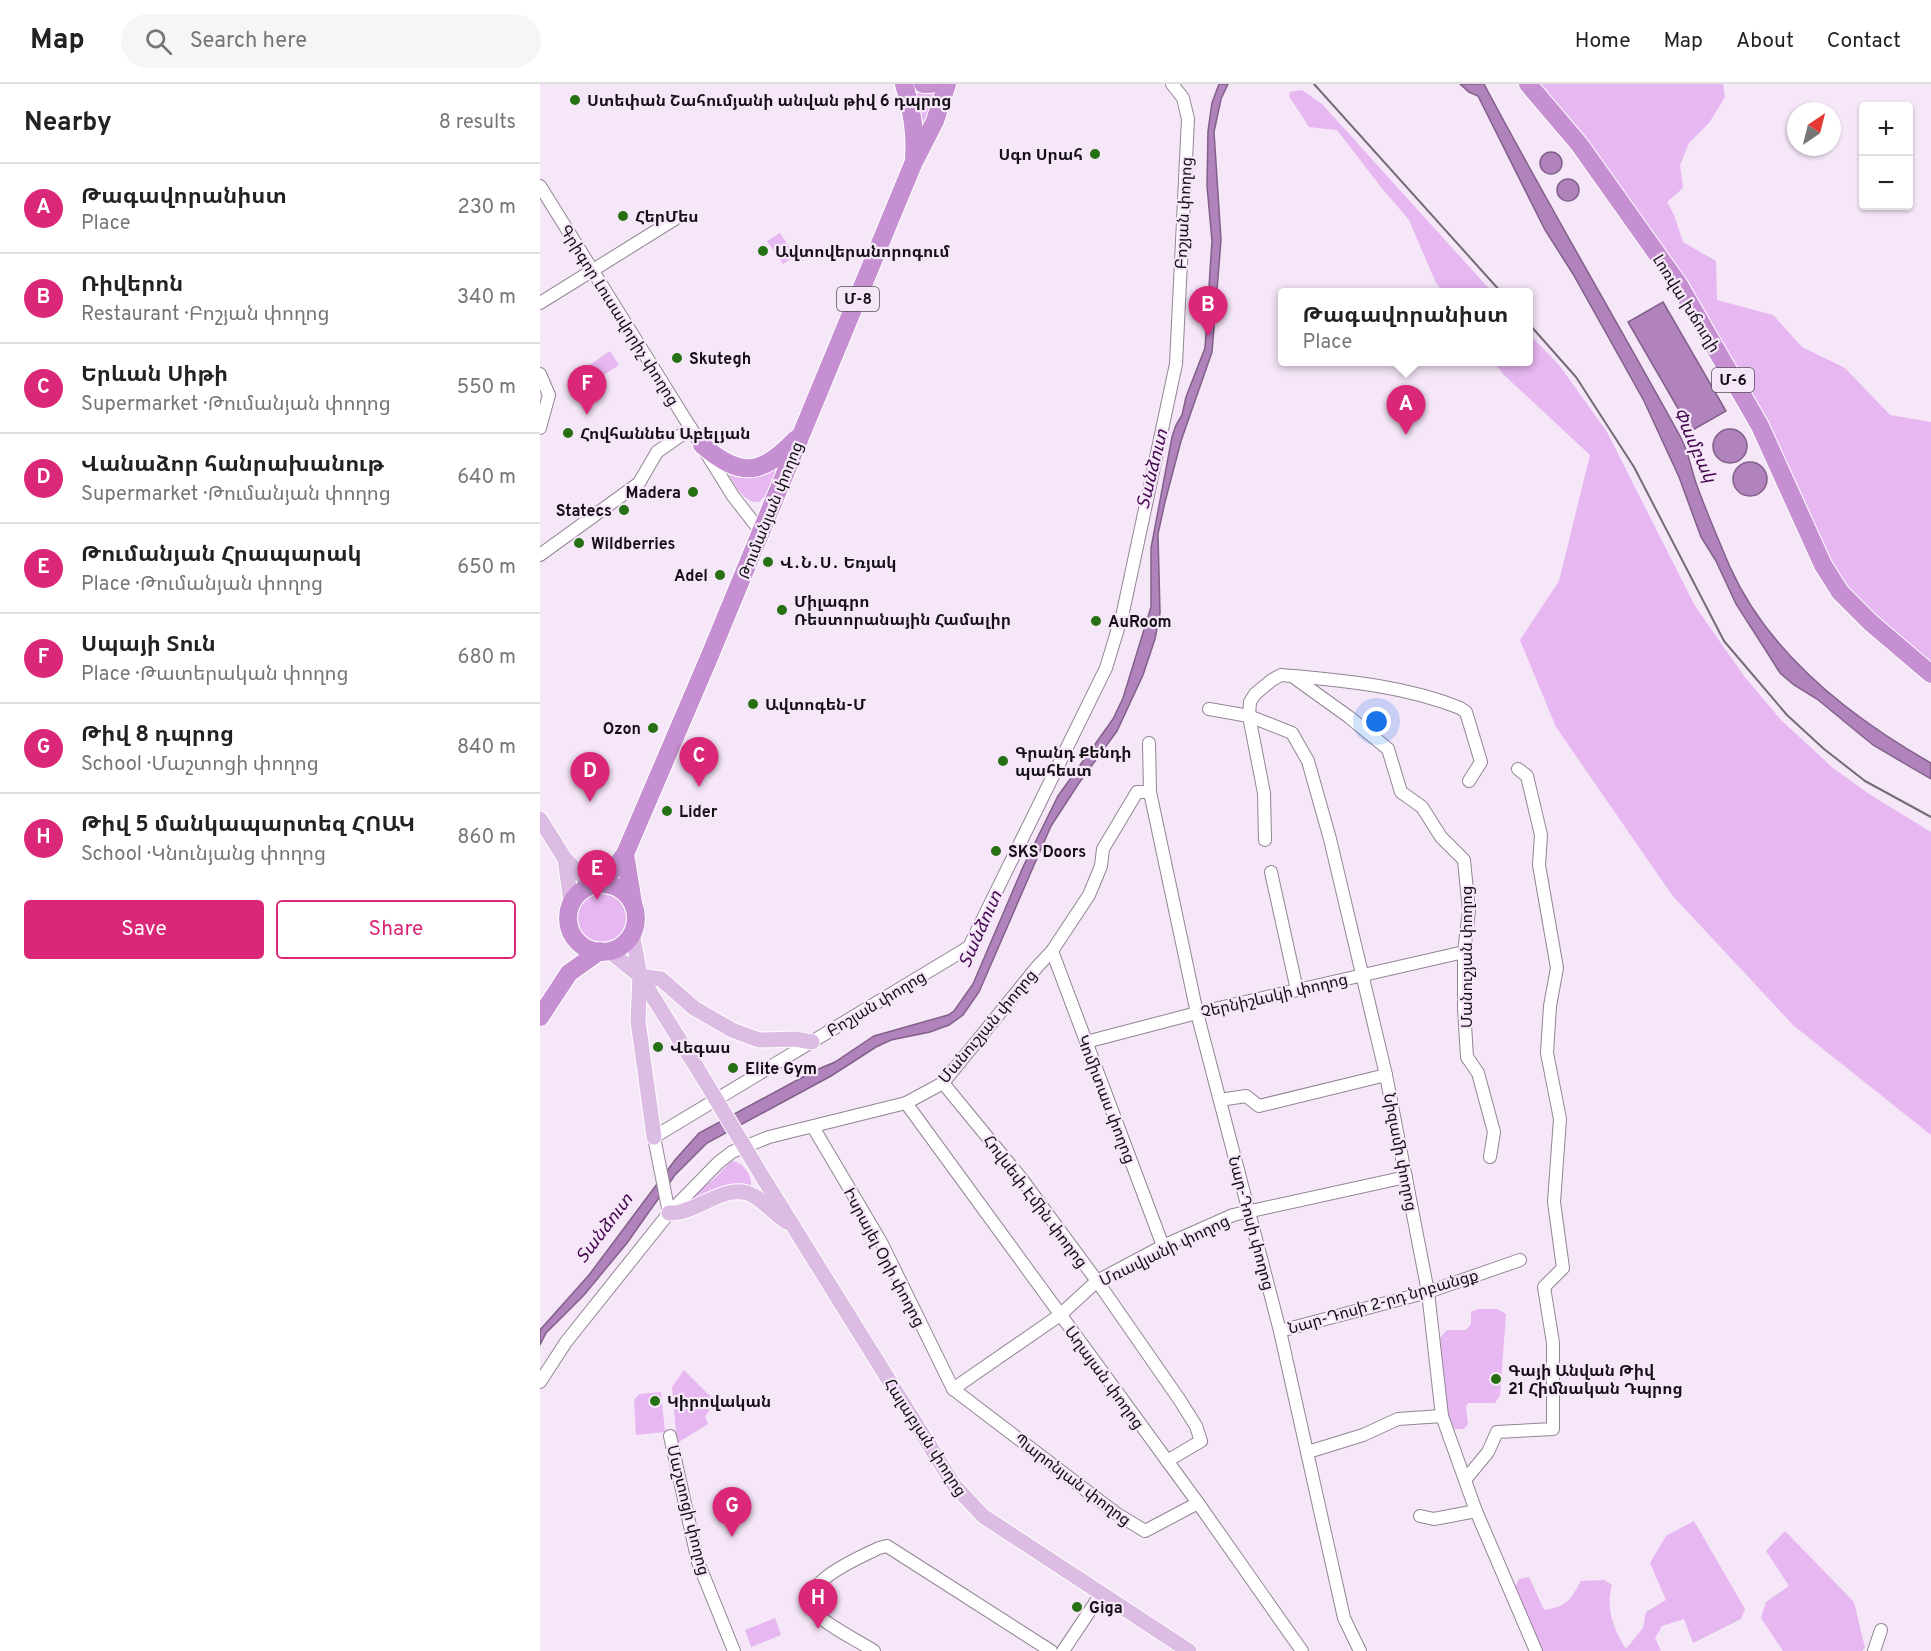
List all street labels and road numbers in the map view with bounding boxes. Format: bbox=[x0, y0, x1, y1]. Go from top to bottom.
street label: Բոշյան փողոց bbox=[1172, 156, 1198, 270]
street label: Գրիգոր Լուսավորիչ փողոց bbox=[554, 222, 682, 410]
street label: Լոռվա խճուղի bbox=[1647, 251, 1723, 357]
road number: Մ-8 bbox=[837, 287, 879, 311]
road number: Մ-6 bbox=[1712, 368, 1754, 392]
street label: Թումանյան փողոց bbox=[735, 439, 809, 582]
street label: Մանուշյան փողոց bbox=[1458, 886, 1478, 1028]
street label: Մանուշյան փողոց bbox=[935, 966, 1042, 1088]
street label: Բոշյան փողոց bbox=[824, 967, 930, 1042]
street label: Չերնիշևսկի փողոց bbox=[1199, 970, 1350, 1024]
street label: Կոմիտաս փողոց bbox=[1071, 1033, 1139, 1167]
street label: Նիզամի փողոց bbox=[1378, 1092, 1420, 1213]
street label: Հովսեփ Էմին փողոց bbox=[978, 1132, 1091, 1273]
street label: Նար-Դոսի փողոց bbox=[1223, 1154, 1278, 1293]
street label: Իսրայել Օրի փողոց bbox=[838, 1185, 928, 1331]
street label: Մռավյանի փողոց bbox=[1097, 1212, 1233, 1292]
street label: Նար-Դոսի 2-րդ նրբանցք bbox=[1286, 1266, 1481, 1340]
street label: Աղայան փողոց bbox=[1059, 1323, 1148, 1434]
street label: Հալաբյան փողոց bbox=[879, 1375, 970, 1501]
street label: Պարոնյան փողոց bbox=[1009, 1430, 1134, 1531]
street label: Մաշտոցի փողոց bbox=[661, 1443, 713, 1578]

